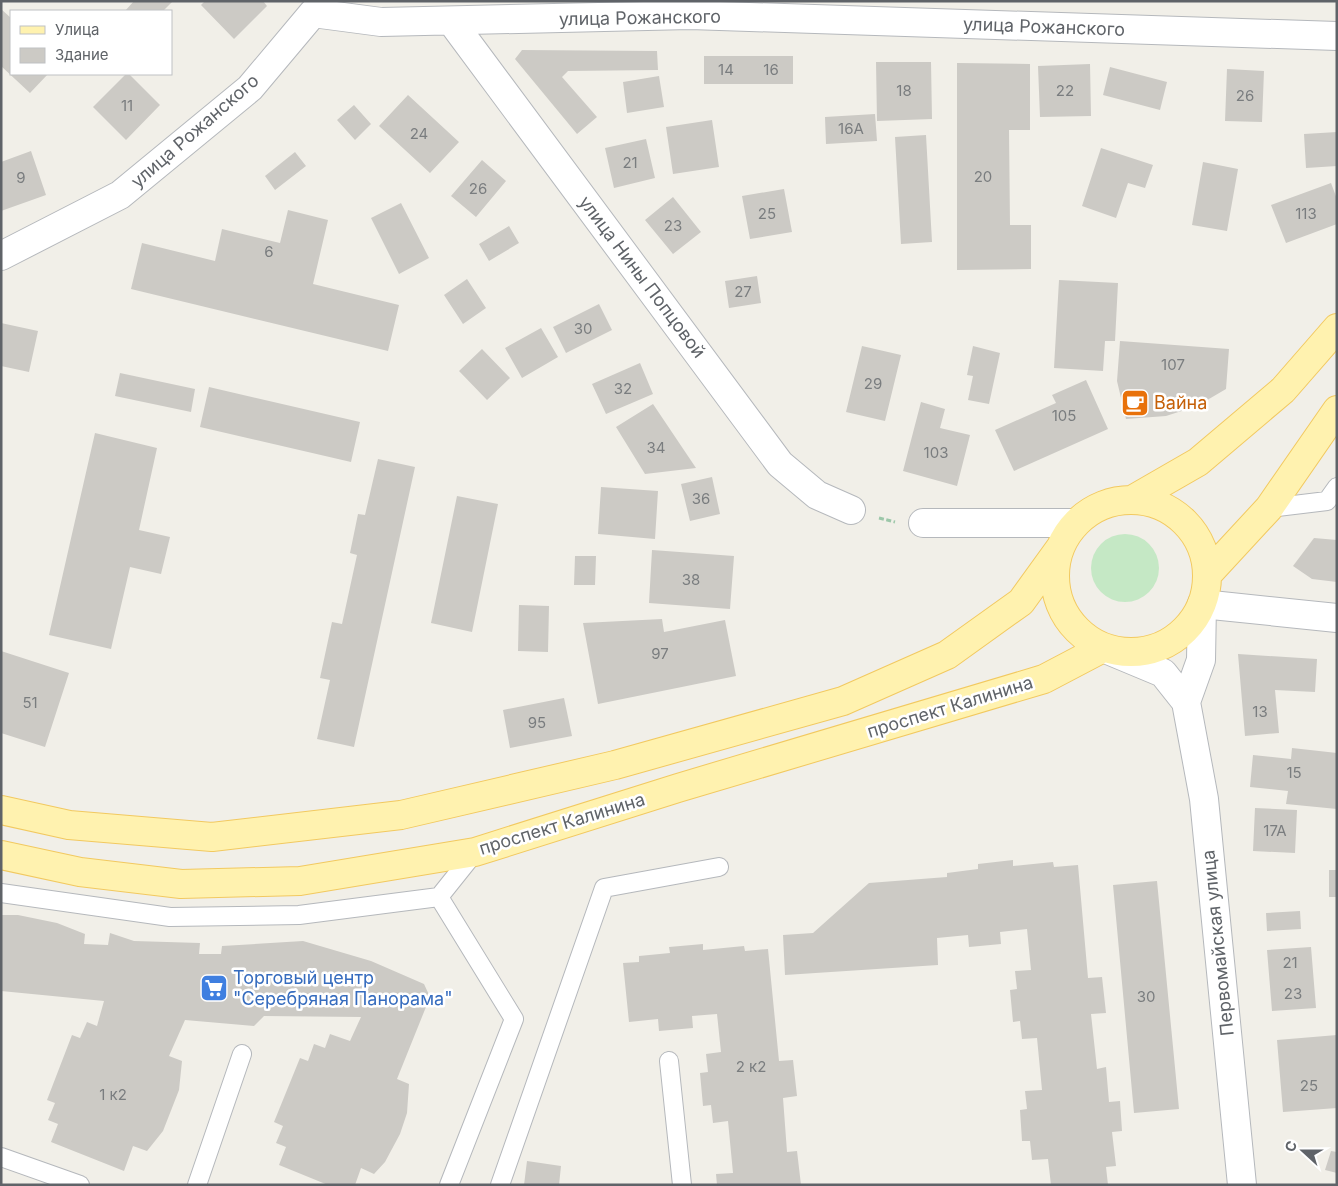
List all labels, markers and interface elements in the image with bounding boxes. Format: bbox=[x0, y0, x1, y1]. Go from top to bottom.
street label: улица Рожанского bbox=[559, 6, 721, 29]
legend bbox=[10, 10, 172, 75]
street label: улица Рожанского bbox=[963, 13, 1125, 40]
text: Улица bbox=[55, 20, 99, 39]
text: Здание bbox=[55, 45, 109, 64]
house number: 14 bbox=[718, 60, 734, 79]
house number: 16 bbox=[763, 60, 779, 79]
street label: улица Рожанского bbox=[127, 70, 263, 192]
house number: 18 bbox=[896, 81, 912, 100]
house number: 22 bbox=[1056, 81, 1074, 100]
house number: 26 bbox=[1236, 86, 1254, 105]
house number: 11 bbox=[121, 96, 133, 115]
house number: 16А bbox=[838, 119, 864, 138]
house number: 24 bbox=[410, 124, 428, 143]
house number: 21 bbox=[622, 153, 638, 172]
house number: 20 bbox=[974, 167, 992, 186]
house number: 9 bbox=[16, 168, 26, 187]
house number: 26 bbox=[469, 179, 487, 198]
street label: улица Нины Попцовой bbox=[575, 192, 710, 362]
house number: 25 bbox=[758, 204, 776, 223]
house number: 113 bbox=[1295, 204, 1317, 223]
house number: 23 bbox=[664, 216, 682, 235]
house number: 6 bbox=[264, 242, 274, 261]
house number: 27 bbox=[734, 282, 752, 301]
house number: 30 bbox=[574, 319, 592, 338]
house number: 107 bbox=[1161, 355, 1185, 374]
house number: 29 bbox=[864, 374, 882, 393]
house number: 32 bbox=[614, 379, 632, 398]
cafe icon: Вайна bbox=[1120, 388, 1150, 418]
place label: Вайна bbox=[1154, 392, 1207, 413]
house number: 105 bbox=[1052, 406, 1076, 425]
house number: 34 bbox=[647, 438, 665, 457]
house number: 103 bbox=[924, 443, 948, 462]
house number: 36 bbox=[692, 489, 710, 508]
house number: 38 bbox=[682, 570, 700, 589]
house number: 97 bbox=[651, 644, 669, 663]
street label: проспект Калинина bbox=[864, 671, 1035, 742]
house number: 51 bbox=[22, 693, 38, 712]
house number: 13 bbox=[1252, 702, 1268, 721]
house number: 95 bbox=[528, 713, 546, 732]
house number: 15 bbox=[1286, 763, 1302, 782]
street label: проспект Калинина bbox=[476, 788, 647, 859]
house number: 17А bbox=[1263, 821, 1287, 840]
street label: Первомайская улица bbox=[1197, 849, 1238, 1037]
house number: 21 bbox=[1282, 953, 1298, 972]
place label: Торговый центр "Серебряная Панорама" bbox=[233, 967, 453, 1009]
supermarket icon: Торговый центр "Серебряная Панорама" bbox=[199, 973, 229, 1003]
house number: 23 bbox=[1284, 984, 1302, 1003]
house number: 30 bbox=[1137, 987, 1155, 1006]
house number: 2 к2 bbox=[736, 1057, 766, 1076]
house number: 25 bbox=[1300, 1076, 1318, 1095]
house number: 1 к2 bbox=[99, 1085, 127, 1104]
north arrow bbox=[1278, 1126, 1328, 1176]
text: С bbox=[1281, 1138, 1300, 1154]

